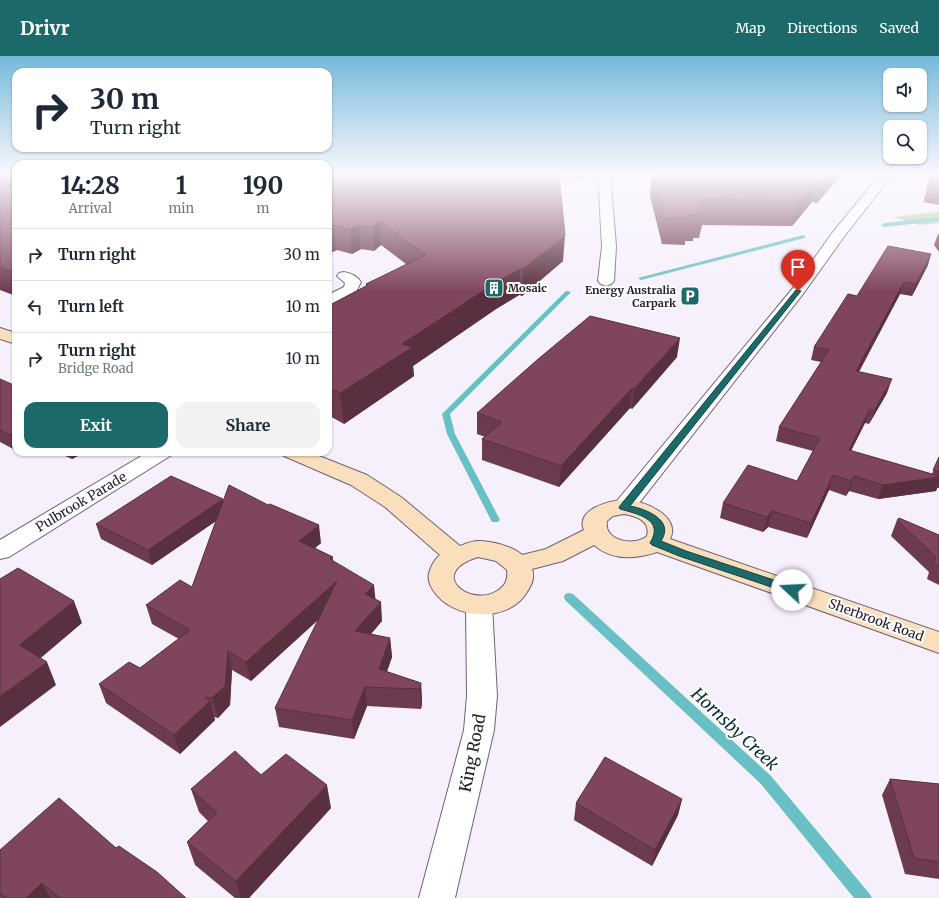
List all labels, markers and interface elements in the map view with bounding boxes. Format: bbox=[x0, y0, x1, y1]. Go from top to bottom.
text: Drivr bbox=[20, 16, 70, 40]
text: Map bbox=[735, 19, 765, 37]
text: Directions bbox=[787, 19, 857, 37]
text: Saved bbox=[879, 19, 919, 37]
map controls bbox=[883, 68, 927, 164]
button: sound bbox=[883, 68, 927, 112]
text: 30 m bbox=[90, 81, 159, 117]
icon: right bbox=[24, 84, 76, 136]
text: Turn right bbox=[90, 116, 181, 139]
button: search bbox=[883, 120, 927, 164]
text: 14:28 bbox=[61, 170, 120, 201]
text: 1 bbox=[176, 170, 187, 201]
text: 190 bbox=[243, 170, 283, 201]
text: Arrival bbox=[69, 200, 112, 217]
text: min bbox=[168, 200, 194, 217]
text: m bbox=[257, 200, 270, 217]
icon: right bbox=[24, 244, 46, 266]
text: Turn right bbox=[58, 245, 136, 264]
text: 30 m bbox=[283, 245, 320, 264]
pin bbox=[781, 250, 815, 291]
icon: arrive bbox=[787, 256, 809, 278]
building icon: Mosaic bbox=[483, 277, 505, 299]
place label: Mosaic bbox=[508, 281, 547, 295]
place label: Energy Australia Carpark bbox=[585, 283, 677, 310]
parking icon: Energy Australia Carpark bbox=[679, 285, 701, 307]
icon: left bbox=[24, 296, 46, 318]
text: Turn left bbox=[58, 297, 124, 316]
text: 10 m bbox=[286, 297, 320, 316]
text: Turn right bbox=[58, 341, 136, 360]
icon: right bbox=[24, 348, 46, 370]
text: 10 m bbox=[286, 349, 320, 368]
text: Bridge Road bbox=[58, 360, 134, 377]
button: Exit bbox=[24, 402, 168, 448]
button: Share bbox=[176, 402, 320, 448]
street label: Pulbrook Parade bbox=[32, 468, 130, 536]
position arrow bbox=[771, 569, 813, 611]
street label: Sherbrook Road bbox=[826, 595, 926, 645]
water label: Hornsby Creek bbox=[686, 682, 784, 776]
street label: King Road bbox=[455, 712, 489, 794]

